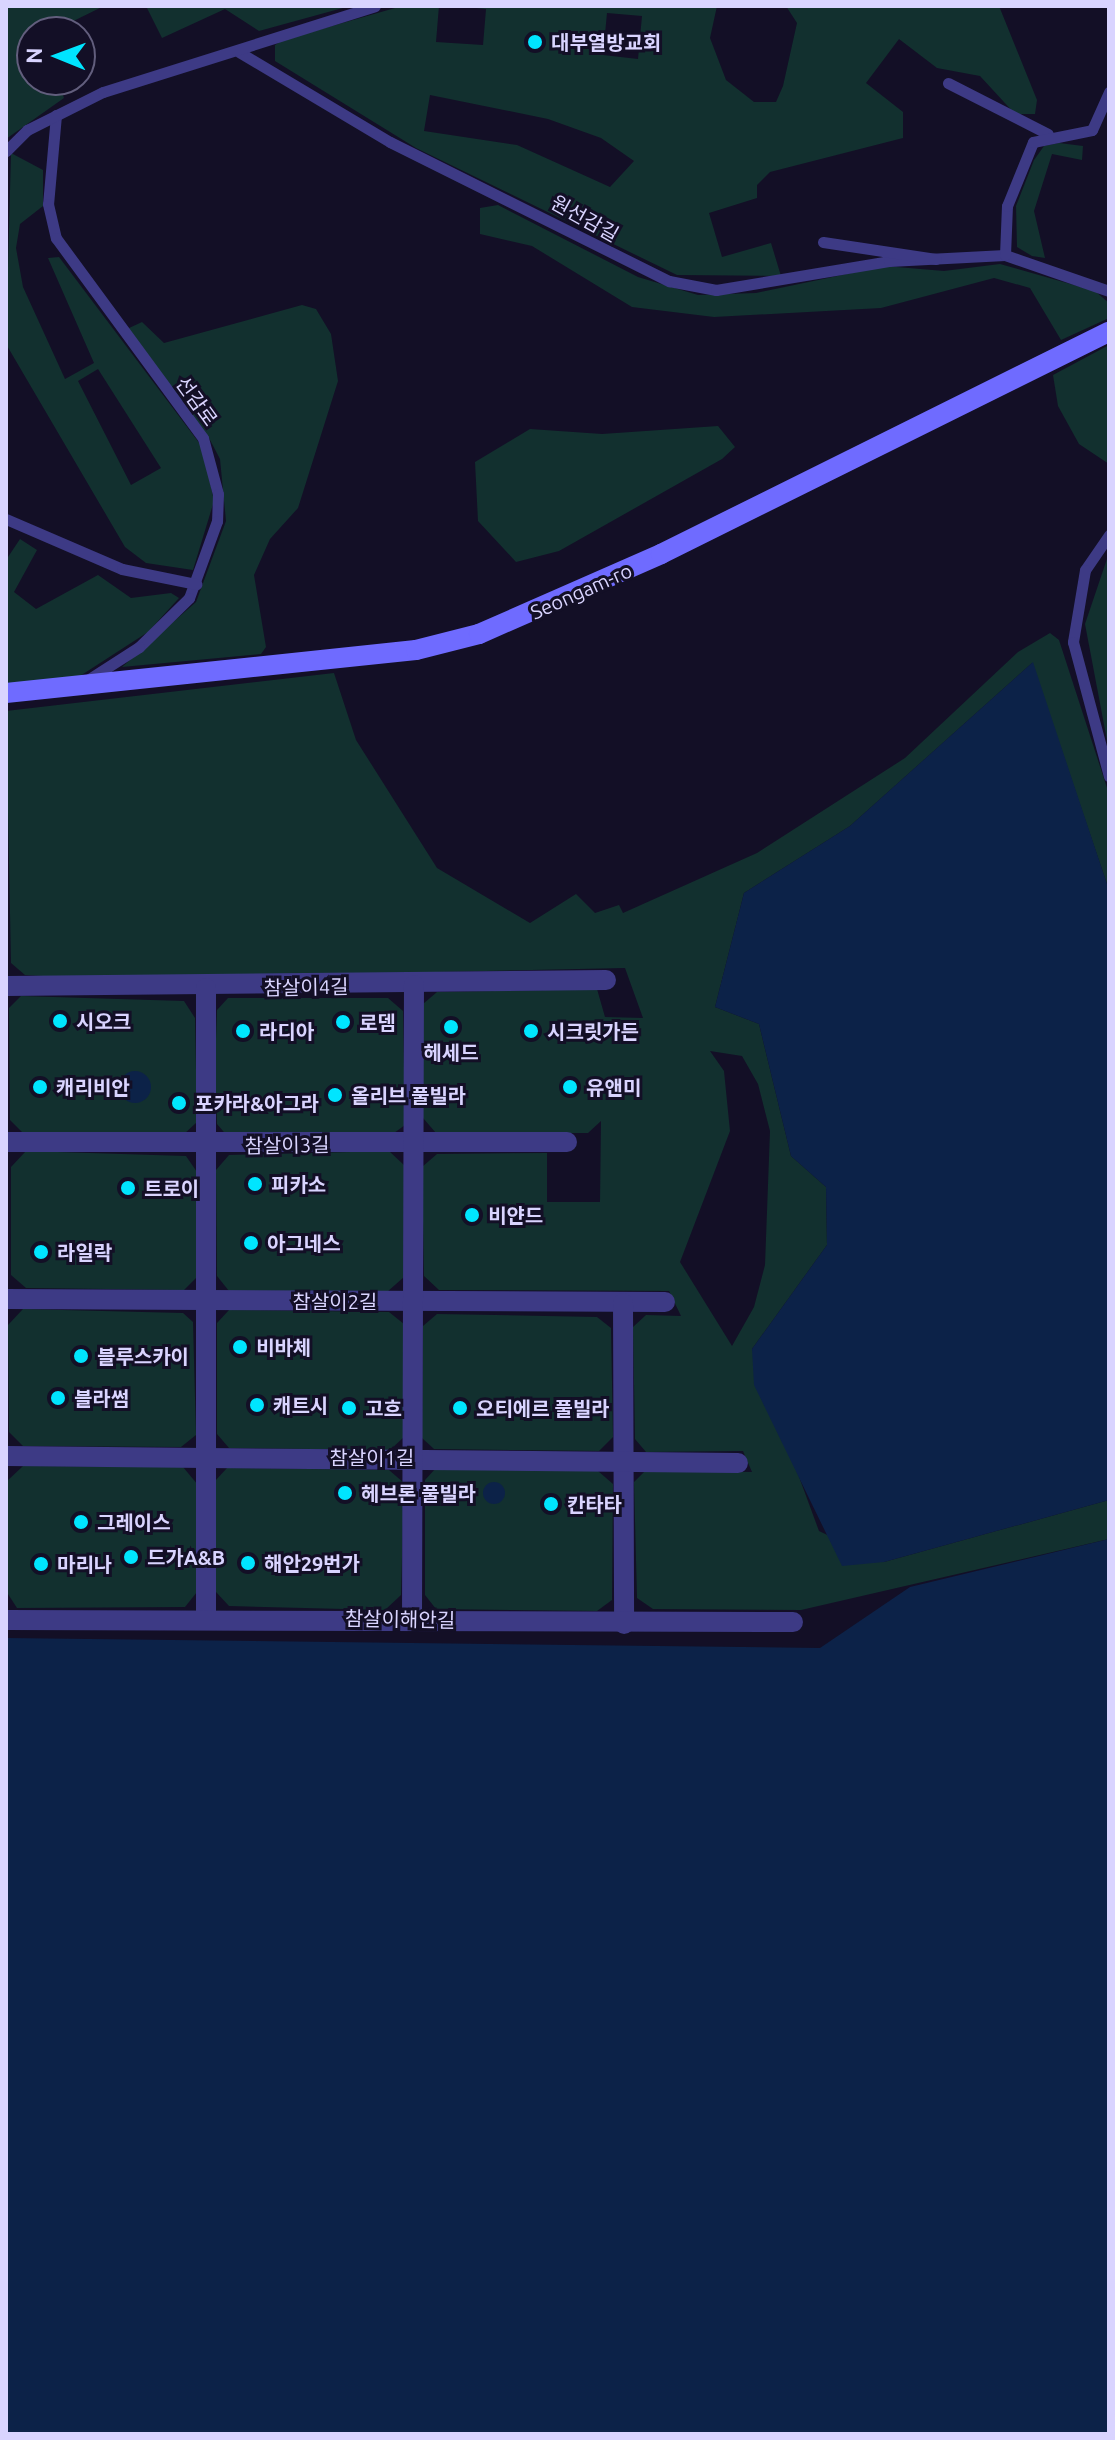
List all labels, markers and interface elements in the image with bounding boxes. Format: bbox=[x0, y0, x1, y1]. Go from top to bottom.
north arrow bbox=[16, 16, 96, 96]
place label: 대부열방교회 bbox=[551, 30, 661, 54]
marker: 대부열방교회 bbox=[526, 33, 544, 51]
text: N bbox=[21, 47, 46, 64]
street label: 원선감길 bbox=[547, 190, 623, 246]
street label: 선감로 bbox=[171, 372, 223, 430]
street label: Seongam-ro bbox=[526, 558, 636, 624]
street label: 참살이4길 bbox=[263, 974, 349, 1000]
place label: 시오크 bbox=[76, 1009, 131, 1033]
place label: 로뎀 bbox=[359, 1010, 396, 1034]
marker: 시오크 bbox=[51, 1012, 69, 1030]
marker: 로뎀 bbox=[334, 1013, 352, 1031]
marker: 헤세드 bbox=[442, 1018, 460, 1036]
place label: 라디아 bbox=[259, 1019, 314, 1043]
place label: 시크릿가든 bbox=[547, 1019, 639, 1043]
marker: 라디아 bbox=[234, 1022, 252, 1040]
marker: 시크릿가든 bbox=[522, 1022, 540, 1040]
place label: 헤세드 bbox=[423, 1040, 479, 1064]
place label: 캐리비안 bbox=[56, 1075, 130, 1099]
place label: 유앤미 bbox=[586, 1075, 641, 1099]
marker: 캐리비안 bbox=[31, 1078, 49, 1096]
marker: 유앤미 bbox=[561, 1078, 579, 1096]
place label: 올리브 풀빌라 bbox=[351, 1083, 466, 1107]
marker: 올리브 풀빌라 bbox=[326, 1086, 344, 1104]
place label: 포카라&아그라 bbox=[195, 1091, 319, 1115]
marker: 포카라&아그라 bbox=[170, 1094, 188, 1112]
street label: 참살이3길 bbox=[244, 1132, 330, 1158]
place label: 피카소 bbox=[271, 1172, 326, 1196]
marker: 피카소 bbox=[246, 1175, 264, 1193]
place label: 트로이 bbox=[144, 1176, 199, 1200]
marker: 트로이 bbox=[119, 1179, 137, 1197]
place label: 비얀드 bbox=[488, 1203, 543, 1227]
marker: 비얀드 bbox=[463, 1206, 481, 1224]
place label: 아그네스 bbox=[267, 1231, 341, 1255]
marker: 아그네스 bbox=[242, 1234, 260, 1252]
place label: 라일락 bbox=[57, 1240, 112, 1264]
marker: 라일락 bbox=[32, 1243, 50, 1261]
street label: 참살이2길 bbox=[293, 1289, 377, 1313]
place label: 비바체 bbox=[256, 1335, 311, 1359]
marker: 비바체 bbox=[231, 1338, 249, 1356]
place label: 블루스카이 bbox=[97, 1344, 189, 1368]
marker: 블루스카이 bbox=[72, 1347, 90, 1365]
place label: 블라썸 bbox=[74, 1386, 129, 1410]
marker: 블라썸 bbox=[49, 1389, 67, 1407]
place label: 캐트시 bbox=[273, 1393, 328, 1417]
marker: 캐트시 bbox=[248, 1396, 266, 1414]
place label: 고흐 bbox=[365, 1396, 402, 1420]
place label: 오티에르 풀빌라 bbox=[476, 1396, 610, 1420]
marker: 고흐 bbox=[340, 1399, 358, 1417]
marker: 오티에르 풀빌라 bbox=[451, 1399, 469, 1417]
street label: 참살이1길 bbox=[330, 1445, 414, 1469]
place label: 헤브론 풀빌라 bbox=[361, 1481, 476, 1505]
marker: 헤브론 풀빌라 bbox=[336, 1484, 354, 1502]
place label: 칸타타 bbox=[567, 1492, 622, 1516]
marker: 칸타타 bbox=[542, 1495, 560, 1513]
place label: 그레이스 bbox=[97, 1510, 171, 1534]
marker: 그레이스 bbox=[72, 1513, 90, 1531]
place label: 드가A&B bbox=[147, 1545, 225, 1569]
marker: 드가A&B bbox=[122, 1548, 140, 1566]
place label: 해안29번가 bbox=[264, 1551, 360, 1575]
place label: 마리나 bbox=[57, 1552, 112, 1576]
marker: 해안29번가 bbox=[239, 1554, 257, 1572]
marker: 마리나 bbox=[32, 1555, 50, 1573]
street label: 참살이해안길 bbox=[345, 1606, 455, 1632]

